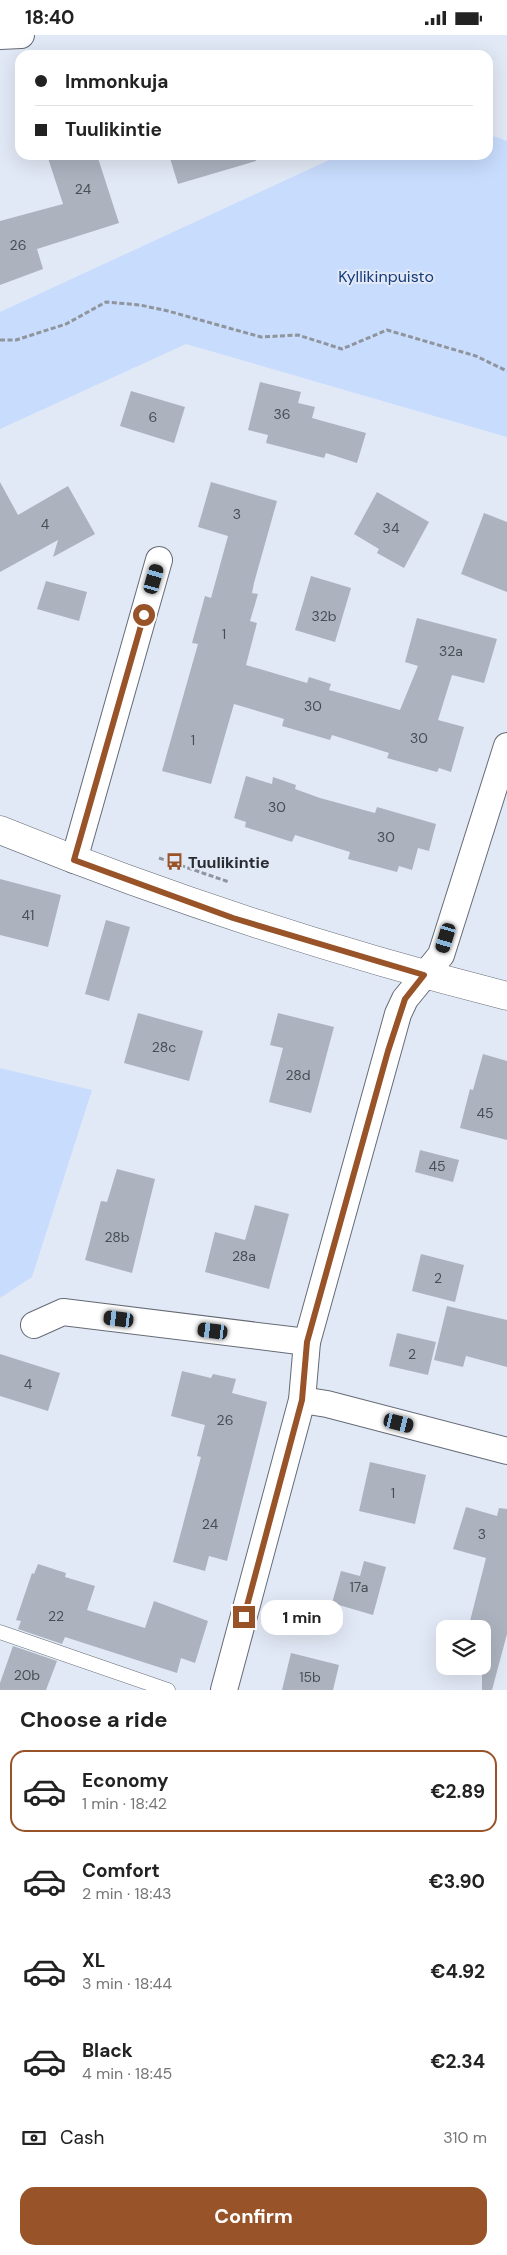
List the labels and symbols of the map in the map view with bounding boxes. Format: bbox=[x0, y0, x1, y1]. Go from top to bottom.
house number: 24 bbox=[75, 180, 92, 198]
house number: 26 bbox=[10, 236, 26, 254]
park label: Kyllikinpuisto bbox=[338, 266, 434, 287]
house number: 36 bbox=[273, 405, 291, 423]
house number: 6 bbox=[149, 408, 157, 426]
house number: 3 bbox=[233, 505, 241, 523]
house number: 4 bbox=[41, 515, 50, 533]
house number: 34 bbox=[383, 519, 400, 537]
car bbox=[142, 563, 165, 595]
route start bbox=[133, 604, 155, 626]
house number: 32b bbox=[311, 607, 337, 625]
house number: 1 bbox=[222, 625, 226, 643]
house number: 32a bbox=[439, 642, 463, 660]
house number: 30 bbox=[304, 697, 322, 715]
house number: 30 bbox=[410, 729, 428, 747]
house number: 1 bbox=[191, 731, 195, 749]
house number: 30 bbox=[268, 798, 286, 816]
house number: 30 bbox=[377, 828, 395, 846]
bus stop icon: Tuulikintie bbox=[164, 852, 184, 872]
place label: Tuulikintie bbox=[188, 852, 270, 873]
house number: 41 bbox=[22, 906, 34, 924]
car bbox=[434, 921, 457, 955]
house number: 28c bbox=[152, 1038, 176, 1056]
house number: 28d bbox=[285, 1066, 311, 1084]
house number: 45 bbox=[476, 1104, 494, 1122]
house number: 45 bbox=[428, 1157, 446, 1175]
house number: 28b bbox=[104, 1228, 130, 1246]
house number: 28a bbox=[232, 1247, 256, 1265]
house number: 2 bbox=[434, 1269, 442, 1287]
car bbox=[103, 1310, 134, 1328]
car bbox=[197, 1322, 228, 1340]
house number: 2 bbox=[408, 1345, 416, 1363]
house number: 4 bbox=[24, 1375, 33, 1393]
house number: 26 bbox=[217, 1411, 233, 1429]
car bbox=[382, 1412, 415, 1434]
house number: 1 bbox=[391, 1484, 395, 1502]
house number: 24 bbox=[202, 1515, 219, 1533]
house number: 3 bbox=[478, 1525, 486, 1543]
house number: 17a bbox=[350, 1578, 368, 1596]
callout: 1 min bbox=[262, 1599, 344, 1635]
route end bbox=[233, 1606, 255, 1628]
house number: 22 bbox=[48, 1607, 64, 1625]
house number: 20b bbox=[14, 1666, 40, 1684]
house number: 15b bbox=[299, 1668, 321, 1686]

